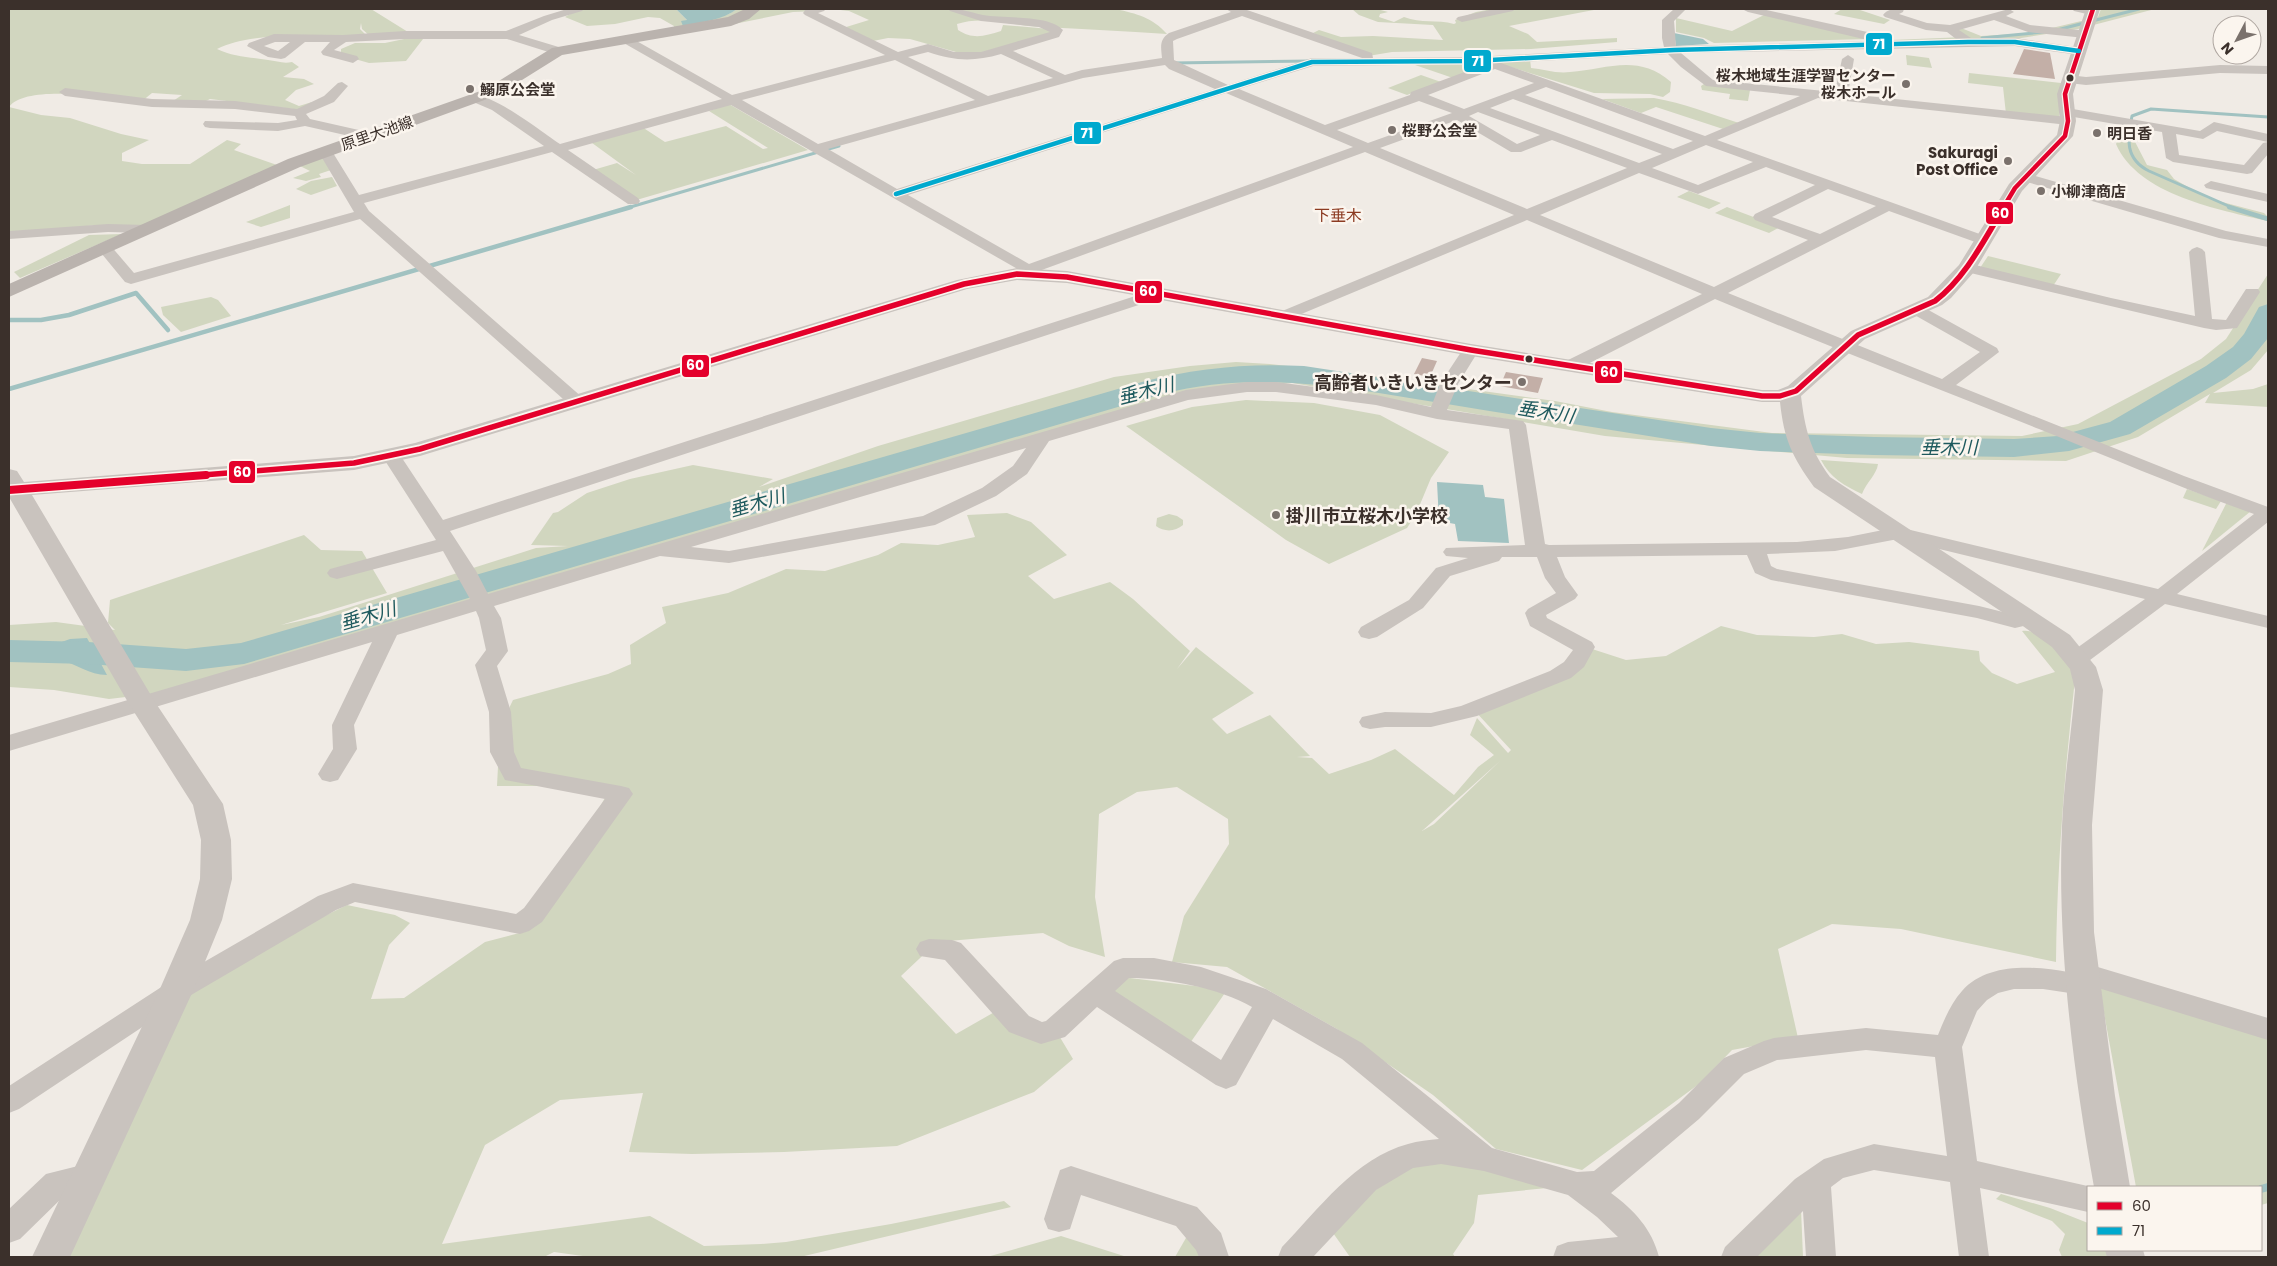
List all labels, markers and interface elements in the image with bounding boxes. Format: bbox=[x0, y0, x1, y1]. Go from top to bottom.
north arrow bbox=[2212, 15, 2262, 65]
line badge: 71 bbox=[1865, 32, 1893, 56]
text: 71 bbox=[1873, 34, 1885, 54]
text: N bbox=[2216, 38, 2238, 59]
line badge: 71 bbox=[1463, 49, 1492, 73]
text: 71 bbox=[1472, 51, 1484, 71]
place label: 桜木地域生涯学習センター 桜木ホール bbox=[1716, 65, 1896, 103]
unlabelled marker bbox=[2065, 73, 2075, 83]
marker: 桜木地域生涯学習センター 桜木ホール bbox=[1900, 78, 1912, 90]
place label: 鰯原公会堂 bbox=[480, 79, 555, 100]
marker: 鰯原公会堂 bbox=[464, 83, 476, 95]
street label: 原里大池線 bbox=[338, 111, 416, 155]
place label: 桜野公会堂 bbox=[1402, 120, 1477, 141]
line badge: 71 bbox=[1073, 121, 1102, 145]
text: 71 bbox=[1081, 123, 1093, 143]
place label: 明日香 bbox=[2107, 123, 2152, 144]
marker: 桜野公会堂 bbox=[1386, 124, 1398, 136]
marker: 明日香 bbox=[2091, 127, 2103, 139]
place label: Sakuragi Post Office bbox=[1916, 142, 1998, 180]
marker: Sakuragi Post Office bbox=[2002, 155, 2014, 167]
place label: 小柳津商店 bbox=[2051, 181, 2126, 202]
marker: 小柳津商店 bbox=[2035, 185, 2047, 197]
line badge: 60 bbox=[1985, 201, 2014, 225]
text: 60 bbox=[1991, 203, 2009, 223]
district label: 下垂木 bbox=[1314, 204, 1362, 227]
line badge: 60 bbox=[1134, 280, 1163, 304]
text: 60 bbox=[1139, 281, 1157, 301]
line badge: 60 bbox=[681, 354, 710, 378]
unlabelled marker bbox=[1524, 354, 1534, 364]
text: 60 bbox=[686, 355, 704, 375]
line badge: 60 bbox=[1594, 360, 1623, 384]
text: 60 bbox=[1600, 362, 1618, 382]
place label: 高齢者いきいきセンター bbox=[1314, 370, 1512, 395]
water label: 垂木川 bbox=[1115, 371, 1179, 411]
marker: 高齢者いきいきセンター bbox=[1516, 376, 1528, 388]
water label: 垂木川 bbox=[1516, 394, 1578, 430]
water label: 垂木川 bbox=[1920, 434, 1979, 461]
line badge: 60 bbox=[228, 460, 256, 484]
text: 60 bbox=[233, 462, 251, 482]
water label: 垂木川 bbox=[726, 482, 790, 524]
place label: 掛川市立桜木小学校 bbox=[1286, 503, 1448, 528]
marker: 掛川市立桜木小学校 bbox=[1270, 509, 1282, 521]
water label: 垂木川 bbox=[337, 595, 401, 637]
legend bbox=[2087, 1186, 2262, 1251]
text: 60 bbox=[2132, 1195, 2151, 1216]
text: 71 bbox=[2132, 1220, 2145, 1241]

